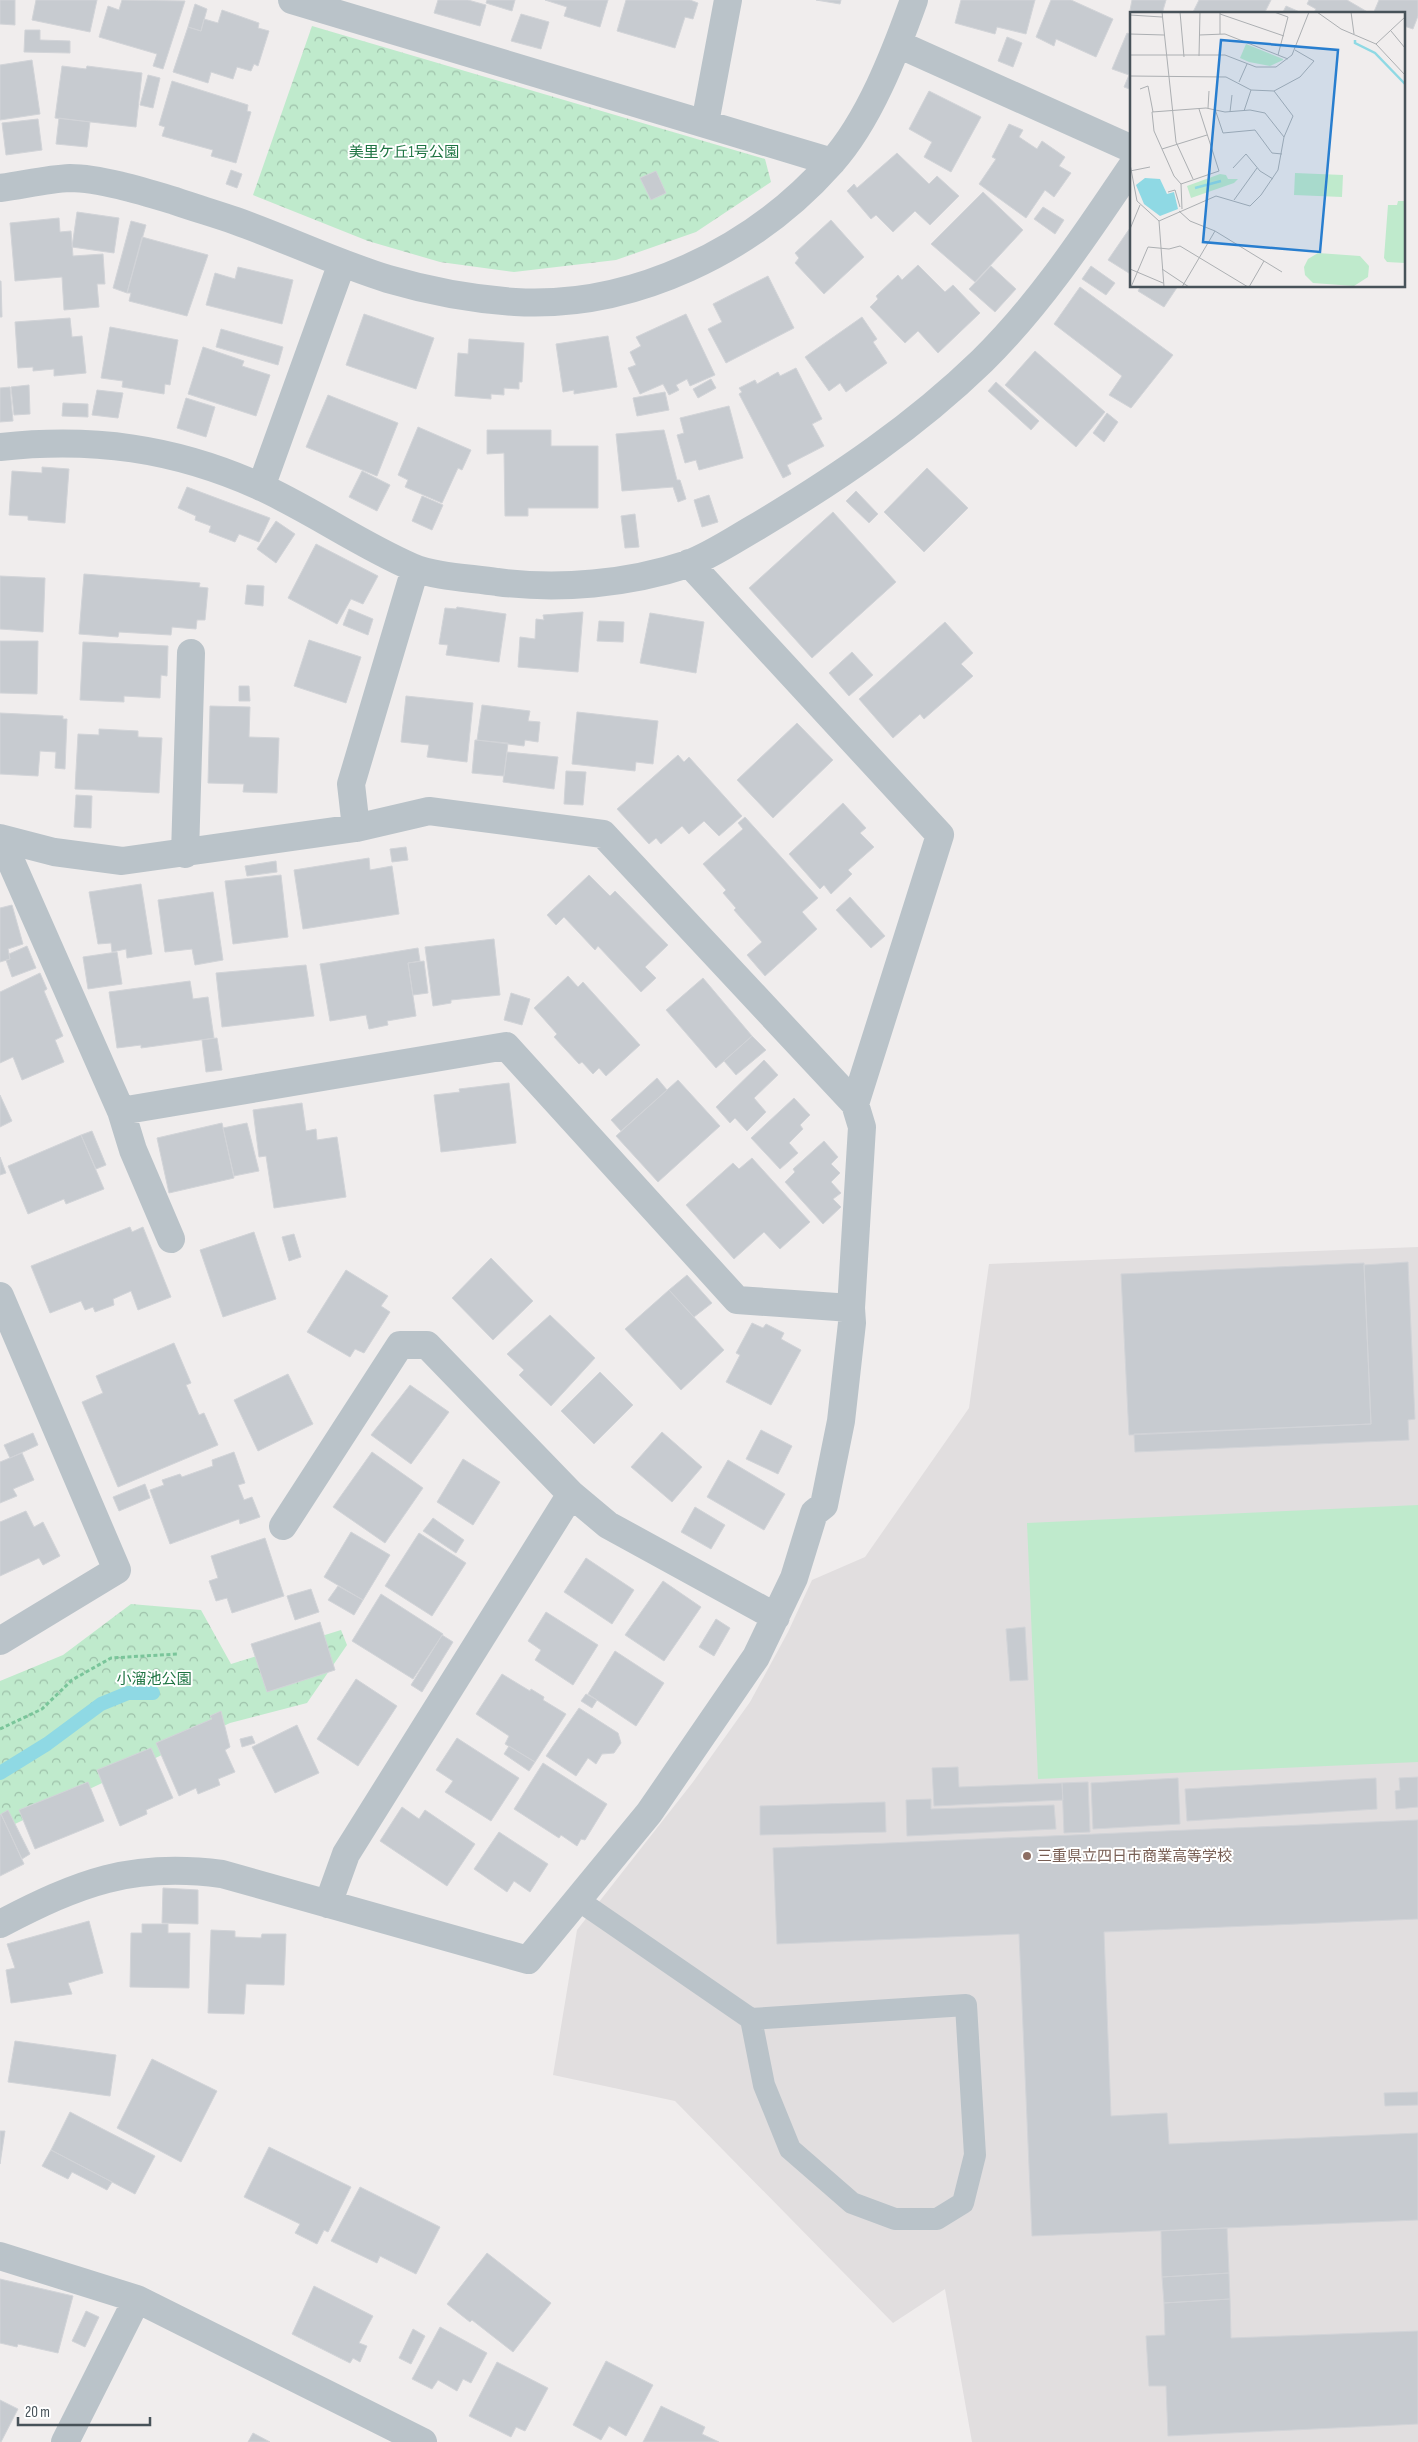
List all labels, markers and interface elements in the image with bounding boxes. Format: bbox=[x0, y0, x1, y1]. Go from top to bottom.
inset map bbox=[1130, 12, 1406, 288]
park label: 美里ケ丘1号公園 bbox=[349, 143, 459, 162]
park label: 小溜池公園 bbox=[116, 1670, 192, 1689]
place label: 三重県立四日市商業高等学校 bbox=[1037, 1847, 1232, 1866]
marker: 三重県立四日市商業高等学校 bbox=[1021, 1850, 1033, 1862]
scale bar bbox=[18, 2394, 150, 2426]
text: 20 m bbox=[25, 2403, 50, 2422]

